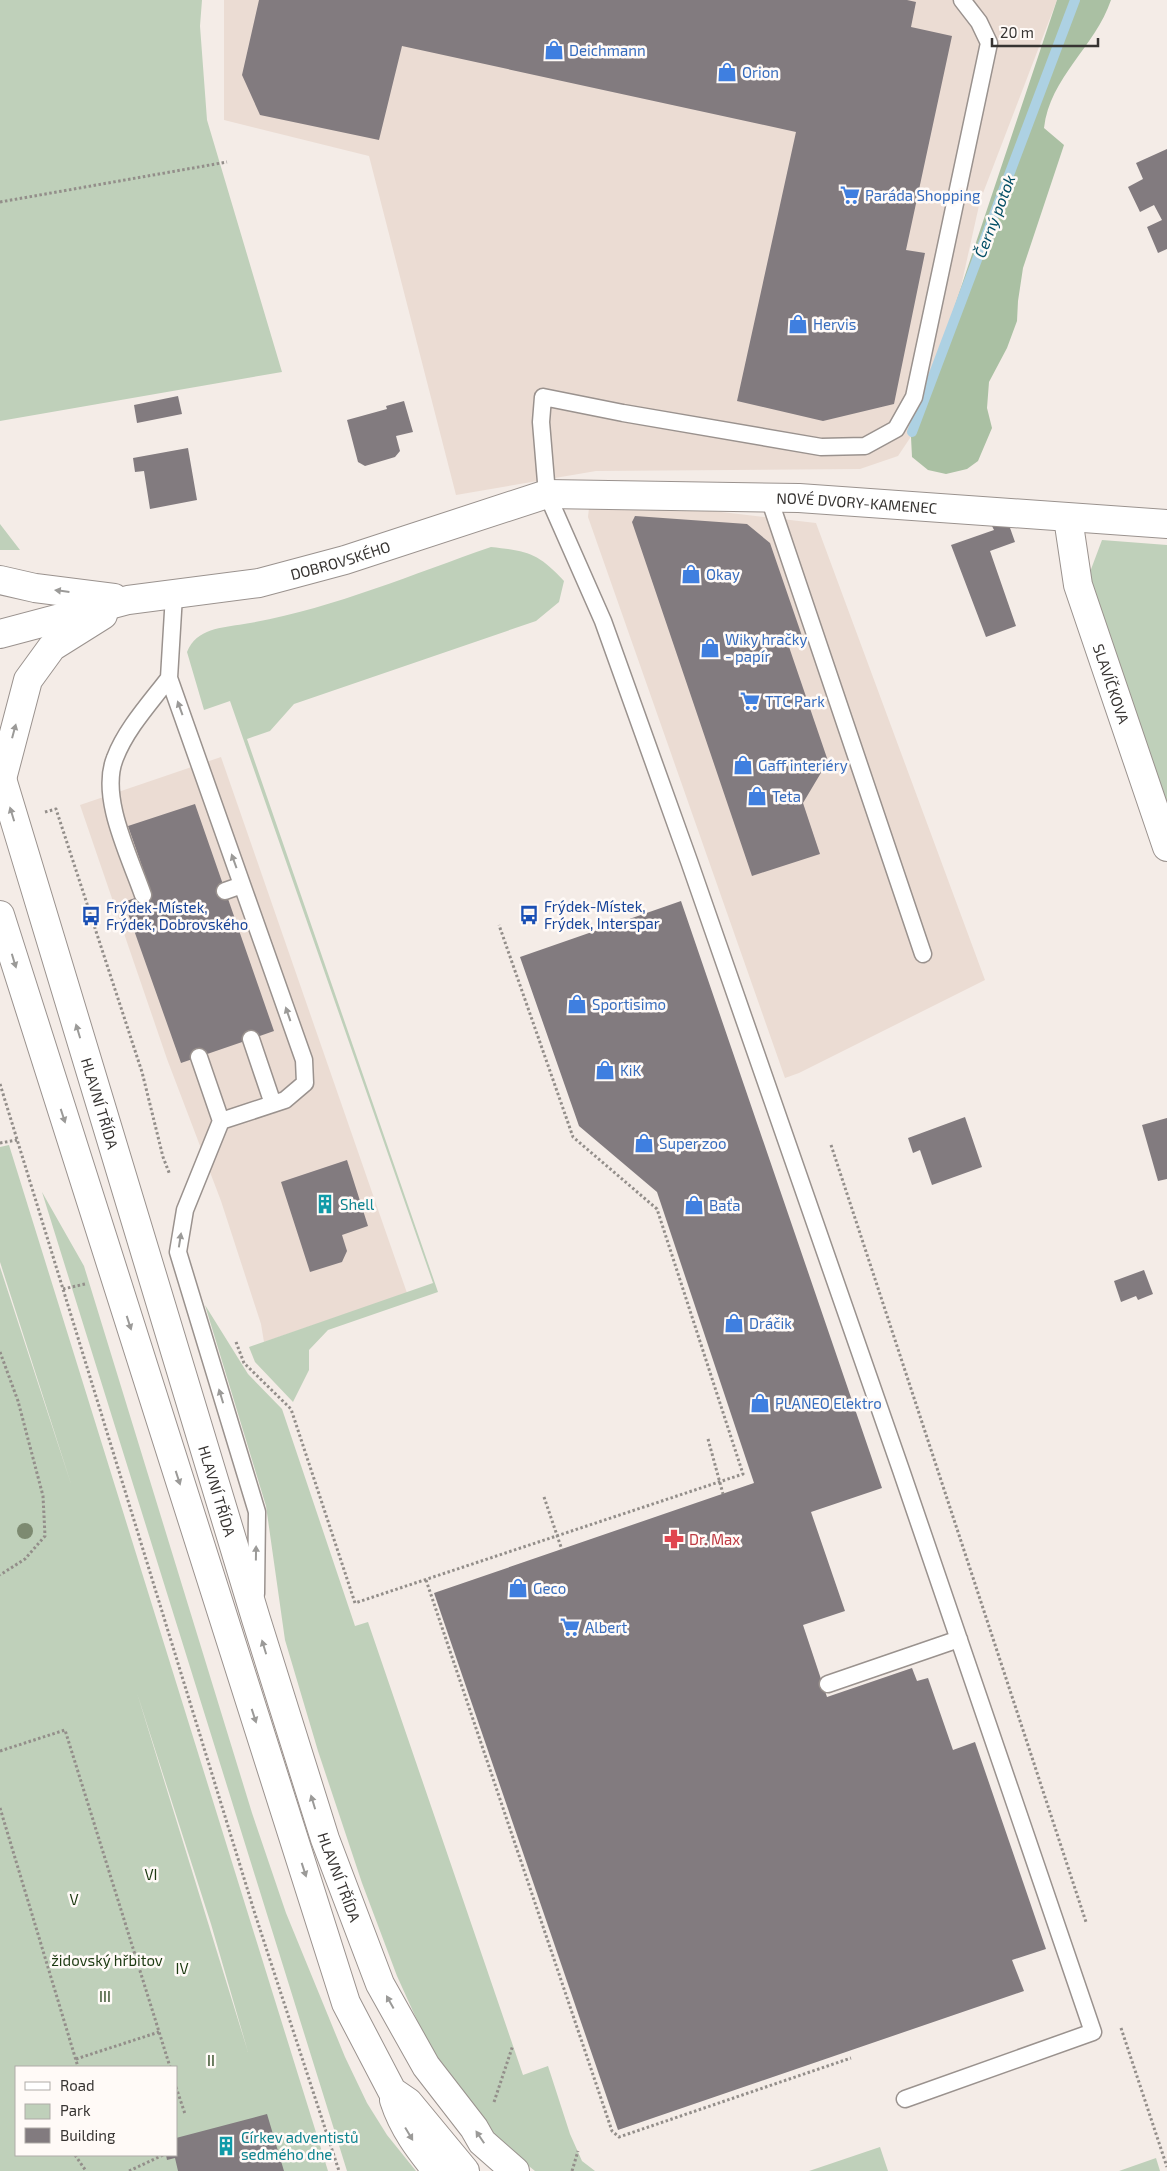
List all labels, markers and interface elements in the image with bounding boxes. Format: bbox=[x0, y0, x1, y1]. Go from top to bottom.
scale bar bbox=[992, 15, 1098, 47]
text: 20 m bbox=[1000, 23, 1034, 41]
shop icon: Deichmann bbox=[543, 39, 565, 61]
place label: Deichmann bbox=[569, 41, 646, 59]
shop icon: Orion bbox=[716, 61, 738, 83]
place label: Orion bbox=[742, 63, 779, 81]
water label: Černý potok bbox=[970, 172, 1019, 260]
supermarket icon: Paráda Shopping bbox=[839, 184, 861, 206]
place label: Paráda Shopping bbox=[865, 186, 981, 204]
shop icon: Hervis bbox=[787, 313, 809, 335]
place label: Hervis bbox=[813, 315, 856, 333]
street label: NOVÉ DVORY-KAMENEC bbox=[776, 489, 938, 517]
street label: DOBROVSKÉHO bbox=[288, 537, 393, 583]
shop icon: Okay bbox=[680, 563, 702, 585]
place label: Okay bbox=[706, 565, 740, 583]
one-way arrow bbox=[54, 587, 70, 595]
place label: Wiky hračky - papír bbox=[725, 630, 807, 665]
shop icon: Wiky hračky - papír bbox=[699, 637, 721, 659]
street label: SLAVÍČKOVA bbox=[1090, 641, 1134, 727]
supermarket icon: TTC Park bbox=[739, 690, 761, 712]
place label: TTC Park bbox=[765, 692, 825, 710]
one-way arrow bbox=[176, 700, 184, 715]
one-way arrow bbox=[10, 724, 18, 739]
shop icon: Gaff interiéry bbox=[732, 754, 754, 776]
place label: Gaff interiéry bbox=[758, 756, 848, 774]
shop icon: Teta bbox=[746, 785, 768, 807]
place label: Teta bbox=[772, 787, 801, 805]
one-way arrow bbox=[8, 806, 16, 821]
one-way arrow bbox=[230, 853, 238, 868]
place label: Frýdek-Místek, Frýdek, Interspar bbox=[544, 897, 660, 932]
place label: Frýdek-Místek, Frýdek, Dobrovského bbox=[106, 898, 248, 933]
bus stop icon: Frýdek-Místek, Frýdek, Interspar bbox=[518, 904, 540, 926]
bus stop icon: Frýdek-Místek, Frýdek, Dobrovského bbox=[80, 905, 102, 927]
one-way arrow bbox=[11, 954, 19, 969]
shop icon: Sportisimo bbox=[566, 993, 588, 1015]
place label: Sportisimo bbox=[592, 995, 666, 1013]
one-way arrow bbox=[284, 1007, 291, 1022]
one-way arrow bbox=[74, 1023, 82, 1038]
street label: HLAVNÍ TŘÍDA bbox=[78, 1055, 123, 1152]
shop icon: KiK bbox=[594, 1059, 616, 1081]
place label: KiK bbox=[620, 1061, 642, 1079]
one-way arrow bbox=[59, 1109, 67, 1124]
shop icon: Super zoo bbox=[633, 1132, 655, 1154]
place label: Super zoo bbox=[659, 1134, 726, 1152]
building icon: Shell bbox=[314, 1193, 336, 1215]
shop icon: Baťa bbox=[683, 1194, 705, 1216]
place label: Shell bbox=[340, 1195, 375, 1213]
place label: Baťa bbox=[709, 1196, 741, 1214]
one-way arrow bbox=[176, 1231, 184, 1247]
shop icon: Dráčik bbox=[723, 1312, 745, 1334]
place label: Dráčik bbox=[749, 1314, 792, 1332]
one-way arrow bbox=[125, 1315, 133, 1330]
one-way arrow bbox=[217, 1388, 225, 1403]
shop icon: PLANEO Elektro bbox=[749, 1392, 771, 1414]
place label: PLANEO Elektro bbox=[775, 1394, 882, 1412]
street label: HLAVNÍ TŘÍDA bbox=[195, 1443, 240, 1539]
one-way arrow bbox=[175, 1470, 182, 1485]
pharmacy icon: Dr. Max bbox=[663, 1528, 685, 1550]
place label: Dr. Max bbox=[689, 1530, 740, 1548]
one-way arrow bbox=[252, 1545, 260, 1561]
shop icon: Geco bbox=[507, 1577, 529, 1599]
place label: Geco bbox=[533, 1579, 566, 1597]
supermarket icon: Albert bbox=[559, 1616, 581, 1638]
place label: Albert bbox=[585, 1618, 627, 1636]
one-way arrow bbox=[260, 1639, 268, 1654]
one-way arrow bbox=[251, 1708, 259, 1723]
one-way arrow bbox=[309, 1794, 317, 1809]
street label: HLAVNÍ TŘÍDA bbox=[314, 1830, 365, 1925]
one-way arrow bbox=[300, 1863, 308, 1878]
park label: VI bbox=[144, 1865, 158, 1883]
park label: V bbox=[69, 1890, 79, 1908]
park label: židovský hřbitov bbox=[51, 1951, 163, 1969]
park label: IV bbox=[175, 1959, 189, 1977]
park label: III bbox=[99, 1987, 111, 2005]
one-way arrow bbox=[386, 1996, 395, 2009]
park label: II bbox=[207, 2051, 215, 2069]
legend bbox=[15, 2066, 178, 2156]
text: Road bbox=[60, 2076, 95, 2094]
text: Park bbox=[60, 2101, 91, 2119]
text: Building bbox=[60, 2126, 116, 2144]
one-way arrow bbox=[405, 2127, 414, 2140]
place label: Církev adventistů sedmého dne bbox=[241, 2128, 358, 2163]
one-way arrow bbox=[475, 2131, 485, 2144]
building icon: Církev adventistů sedmého dne bbox=[215, 2135, 237, 2157]

